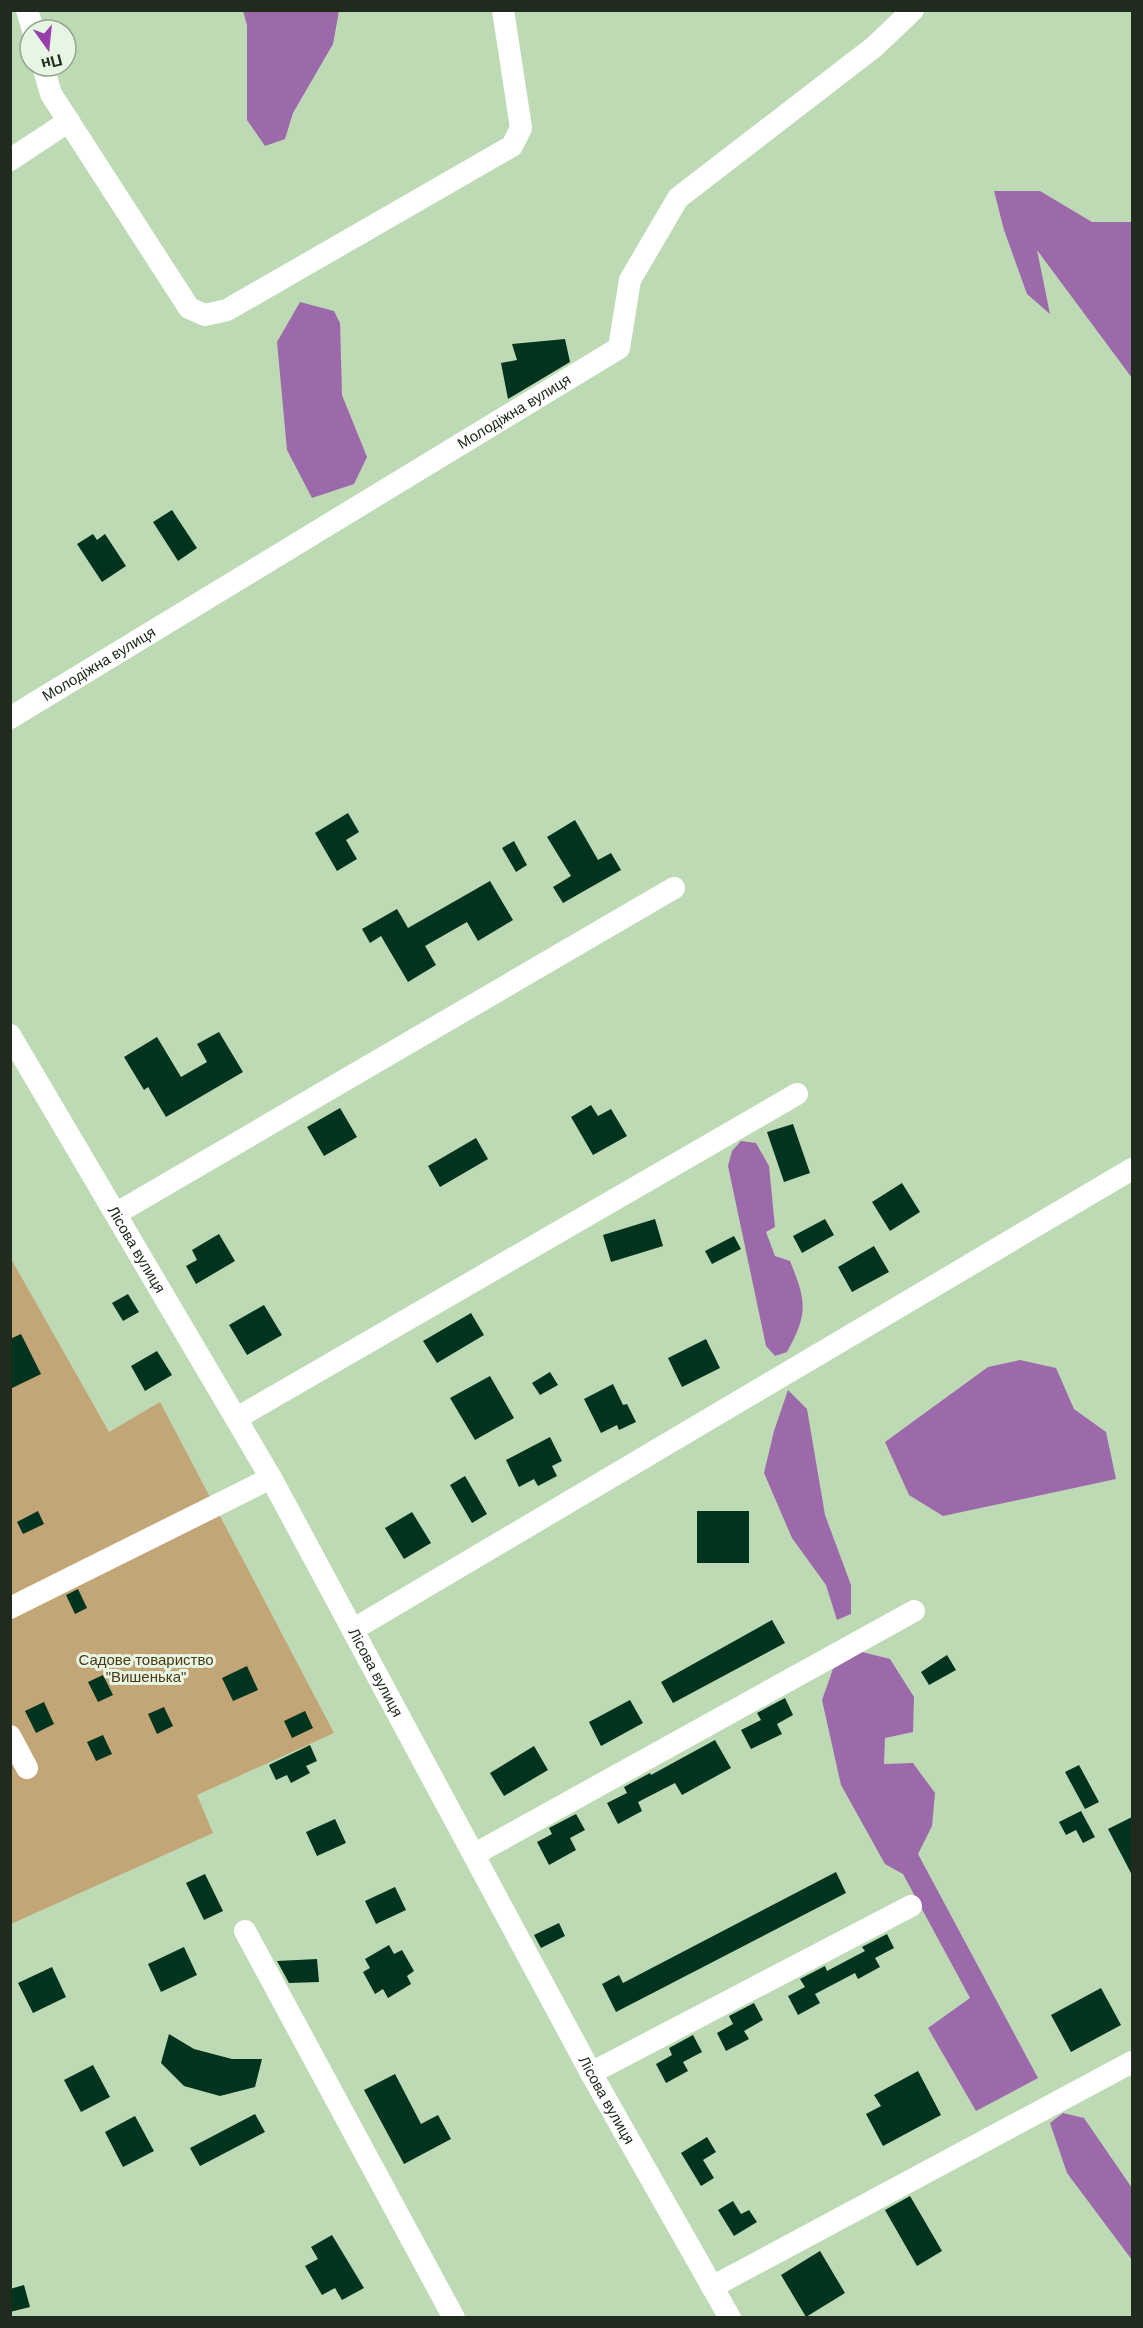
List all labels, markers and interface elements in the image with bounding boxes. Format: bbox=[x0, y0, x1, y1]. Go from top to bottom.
north arrow bbox=[18, 18, 78, 78]
text: Пн bbox=[39, 51, 64, 73]
street label: Молодіжна вулиця bbox=[454, 370, 574, 452]
street label: Молодіжна вулиця bbox=[39, 623, 158, 704]
street label: Лісова вулиця bbox=[105, 1203, 169, 1296]
street label: Лісова вулиця bbox=[345, 1625, 407, 1720]
park label: Садове товариство "Вишенька" bbox=[78, 1651, 214, 1685]
street label: Лісова вулиця bbox=[575, 2053, 638, 2147]

